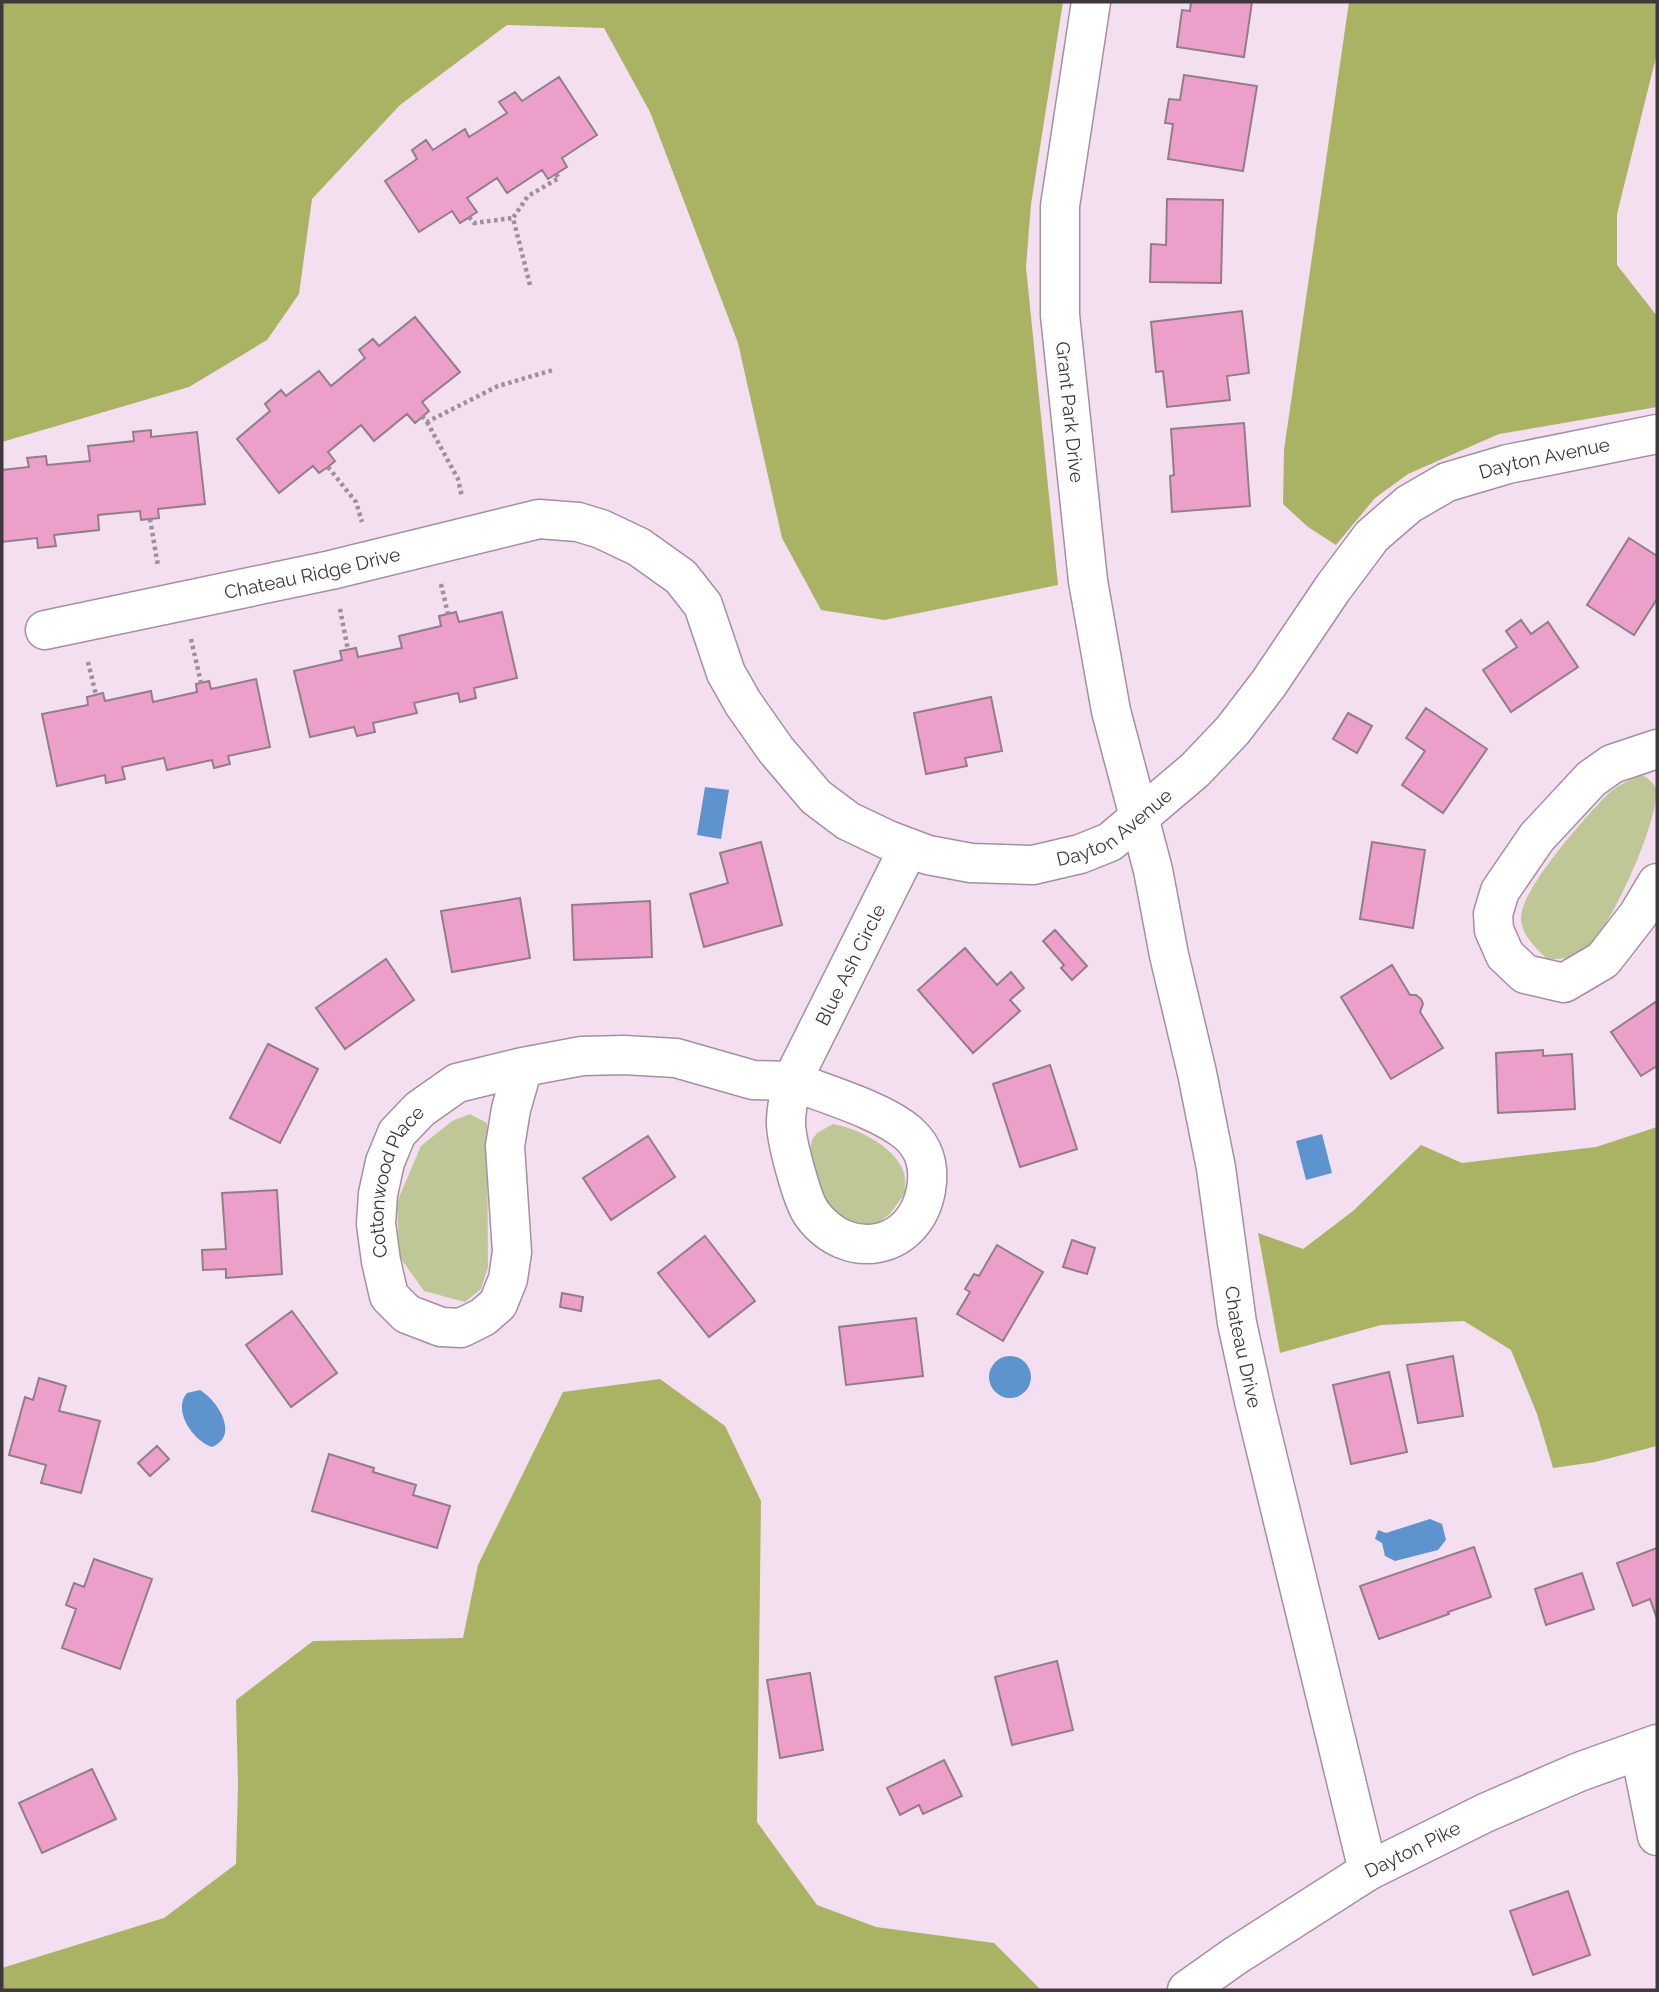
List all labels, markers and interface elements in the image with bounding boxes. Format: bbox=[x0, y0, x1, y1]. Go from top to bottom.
street label: Grant Park Drive bbox=[1052, 340, 1089, 484]
street label: Dayton Avenue bbox=[1476, 433, 1612, 483]
street label: Chateau Ridge Drive bbox=[222, 542, 402, 603]
street label: Dayton Avenue bbox=[1054, 784, 1176, 870]
street label: Blue Ash Circle bbox=[811, 900, 890, 1029]
street label: Cottonwood Place bbox=[365, 1101, 428, 1259]
street label: Chateau Drive bbox=[1221, 1285, 1266, 1410]
street label: Dayton Pike bbox=[1361, 1816, 1464, 1882]

